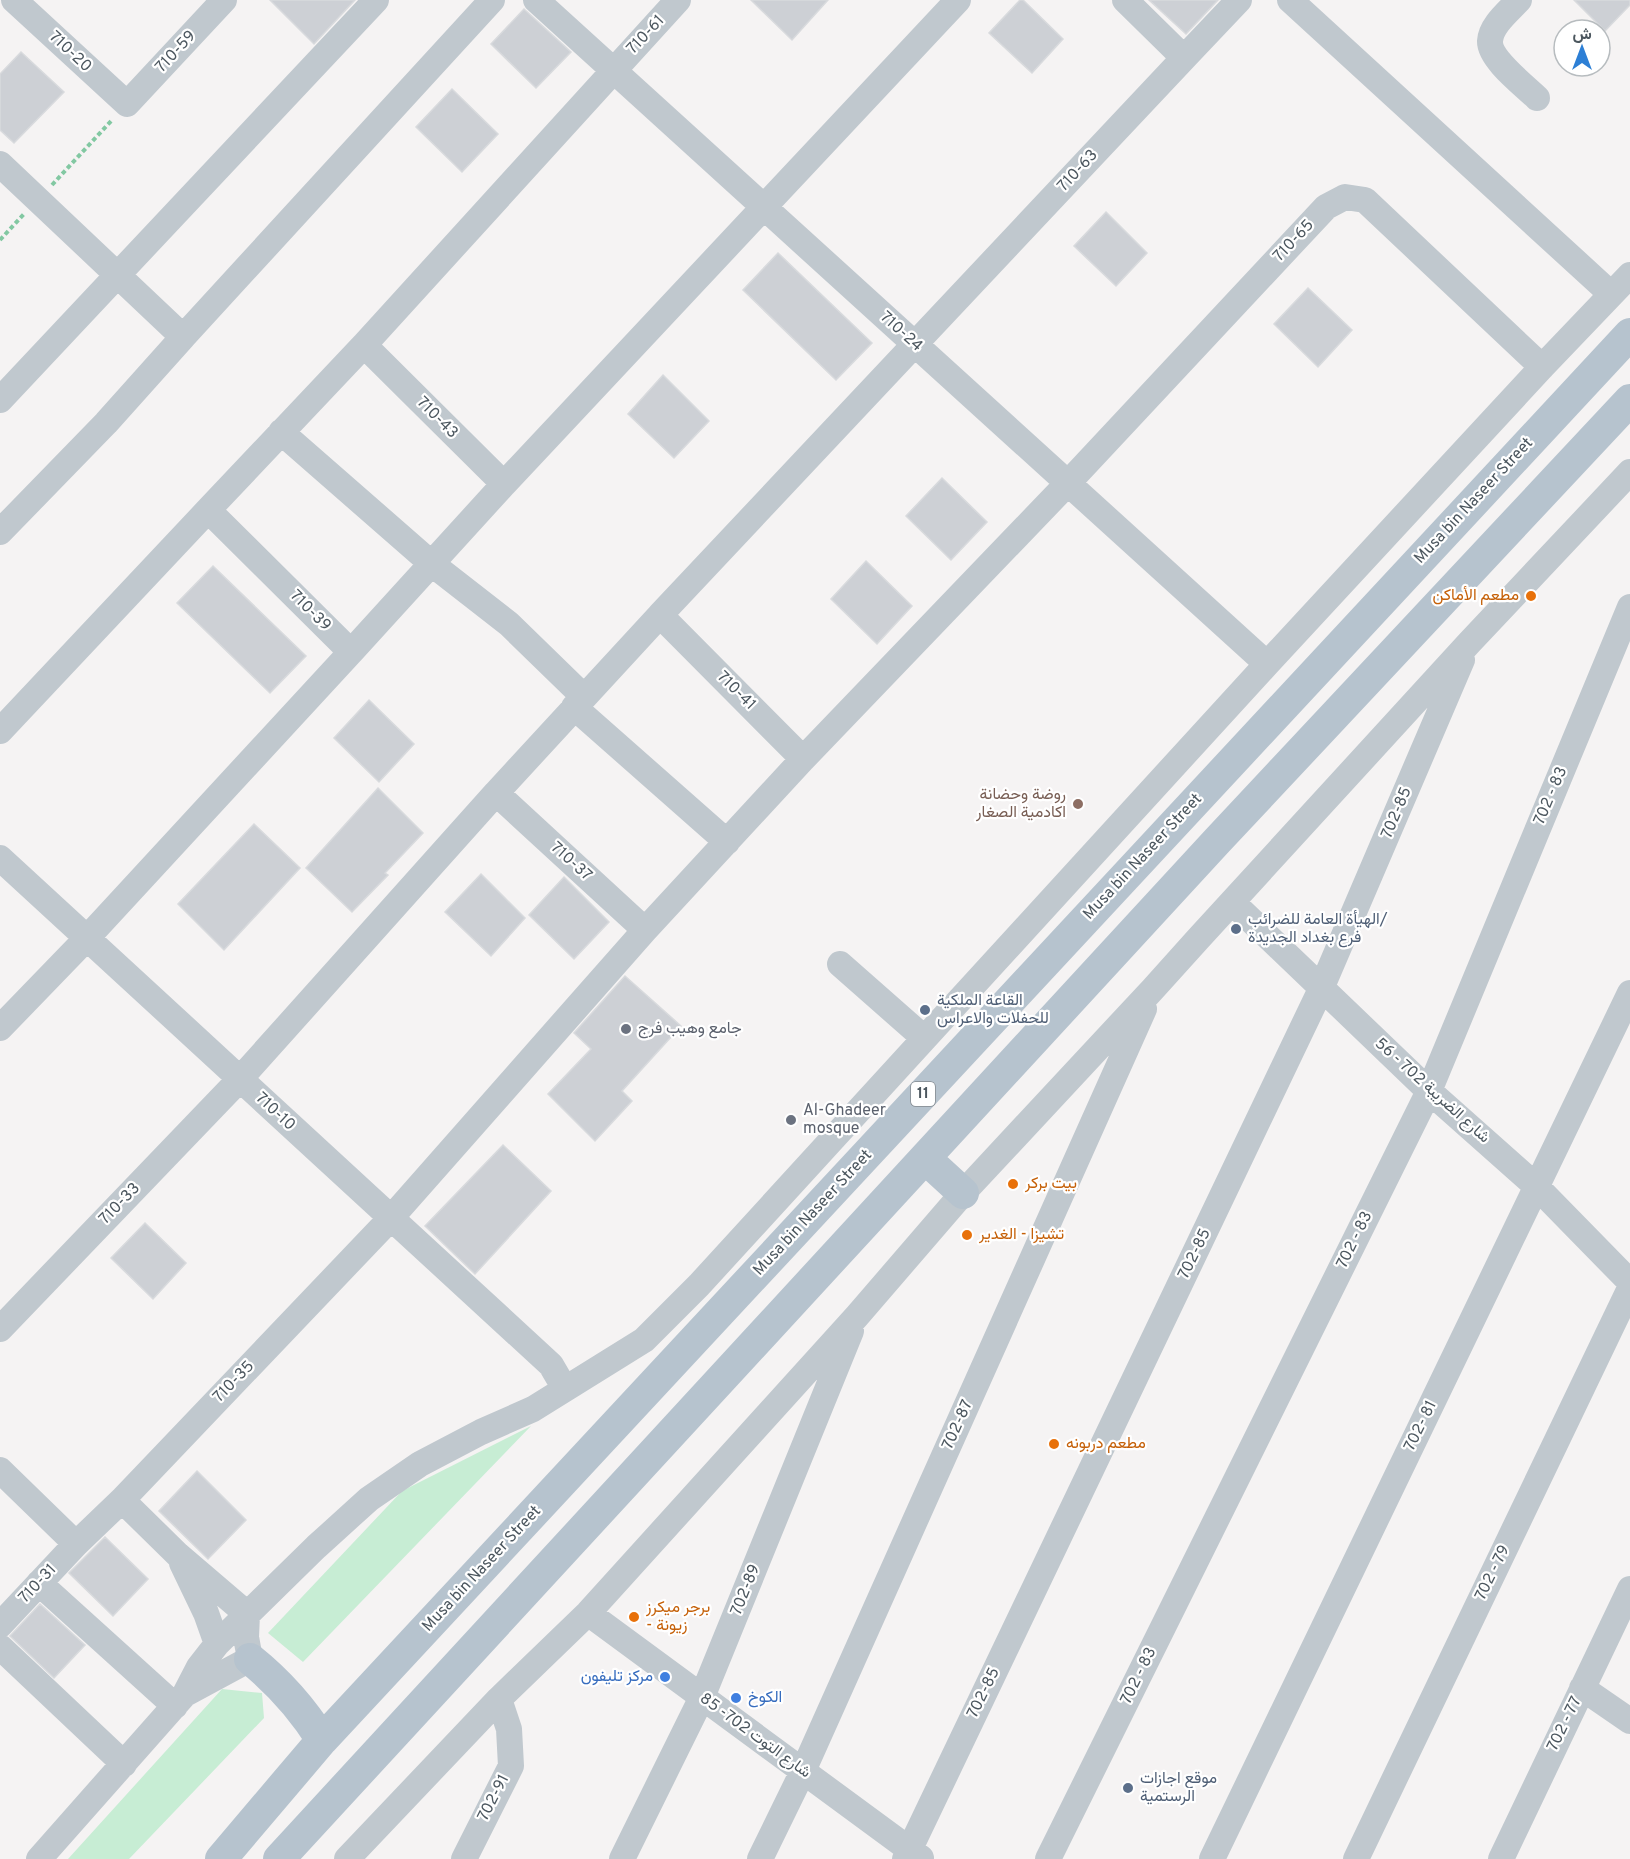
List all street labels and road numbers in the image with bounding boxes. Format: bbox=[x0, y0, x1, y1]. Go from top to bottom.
street label: 710-61 bbox=[623, 11, 669, 59]
street label: 710-20 bbox=[44, 27, 96, 77]
street label: 710-59 bbox=[151, 27, 201, 77]
street label: 710-63 bbox=[1053, 146, 1103, 196]
street label: 710-65 bbox=[1269, 216, 1319, 266]
street label: 710-24 bbox=[875, 308, 927, 356]
street label: 710-43 bbox=[412, 393, 462, 443]
street label: Musa bin Naseer Street bbox=[1410, 434, 1538, 568]
street label: 710-39 bbox=[285, 586, 335, 636]
street label: 710-41 bbox=[712, 667, 760, 715]
street label: 702 - 83 bbox=[1530, 764, 1572, 828]
street label: 702-85 bbox=[1377, 784, 1417, 842]
street label: Musa bin Naseer Street bbox=[1079, 790, 1207, 924]
street label: 710-37 bbox=[546, 838, 596, 886]
street label: شارع الضريبة 702 - 56 bbox=[1370, 1034, 1494, 1148]
road number: 11 bbox=[911, 1082, 935, 1106]
street label: 710-10 bbox=[251, 1088, 299, 1136]
street label: Musa bin Naseer Street bbox=[749, 1146, 877, 1280]
street label: 710-33 bbox=[95, 1179, 145, 1229]
street label: 702 - 83 bbox=[1333, 1208, 1377, 1272]
street label: 702-85 bbox=[1174, 1225, 1216, 1283]
street label: 710-35 bbox=[209, 1357, 259, 1407]
street label: 702-87 bbox=[938, 1397, 978, 1453]
street label: 702- 81 bbox=[1400, 1397, 1442, 1455]
street label: Musa bin Naseer Street bbox=[418, 1502, 546, 1636]
street label: 702 - 79 bbox=[1471, 1542, 1515, 1604]
street label: 710-31 bbox=[15, 1560, 61, 1608]
street label: 702-89 bbox=[727, 1562, 765, 1618]
street label: 702 - 83 bbox=[1117, 1644, 1161, 1708]
street label: 702-85 bbox=[963, 1664, 1005, 1722]
street label: شارع التوت 702- 85 bbox=[695, 1689, 815, 1783]
street label: 702 - 77 bbox=[1543, 1693, 1587, 1755]
street label: 702-91 bbox=[474, 1771, 514, 1825]

